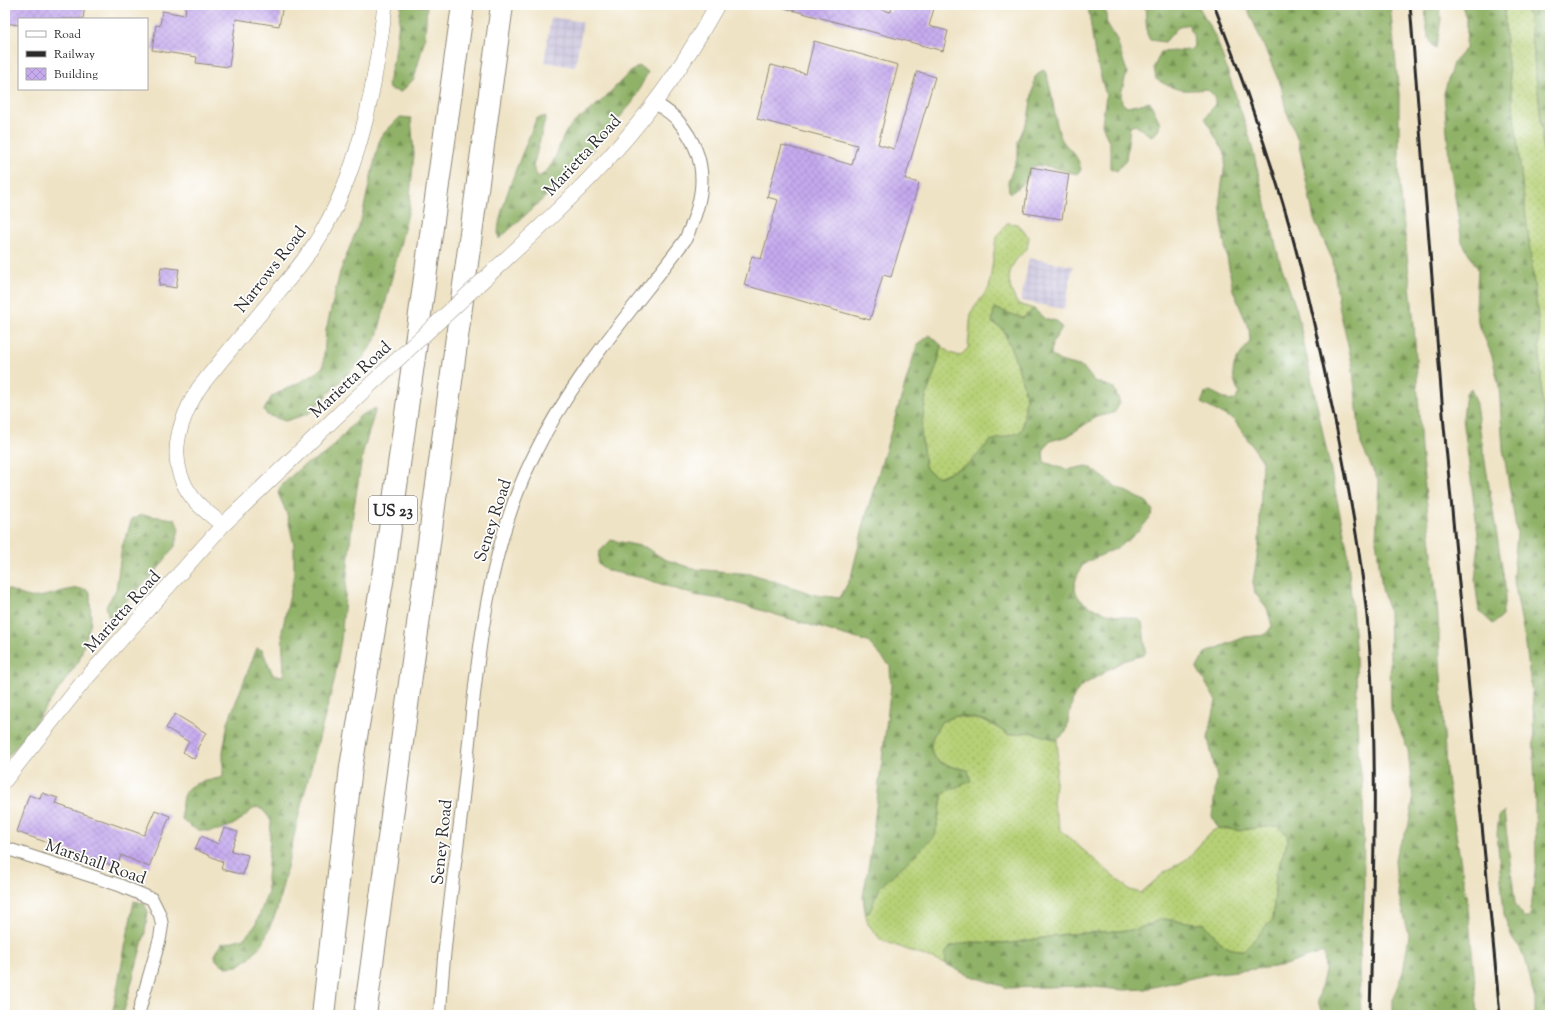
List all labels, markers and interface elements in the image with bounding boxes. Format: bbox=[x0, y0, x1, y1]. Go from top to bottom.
legend bbox=[18, 18, 148, 90]
text: Road bbox=[54, 26, 81, 44]
text: Railway bbox=[54, 46, 95, 64]
text: Building bbox=[54, 66, 98, 84]
street label: Marietta Road bbox=[539, 110, 628, 202]
street label: Narrows Road bbox=[230, 222, 313, 319]
street label: Marietta Road bbox=[305, 336, 398, 425]
street label: Seney Road bbox=[469, 476, 519, 565]
road number: US 23 bbox=[369, 496, 417, 524]
street label: Marietta Road bbox=[80, 566, 167, 659]
street label: Seney Road bbox=[427, 798, 459, 886]
street label: Marshall Road bbox=[42, 834, 149, 892]

